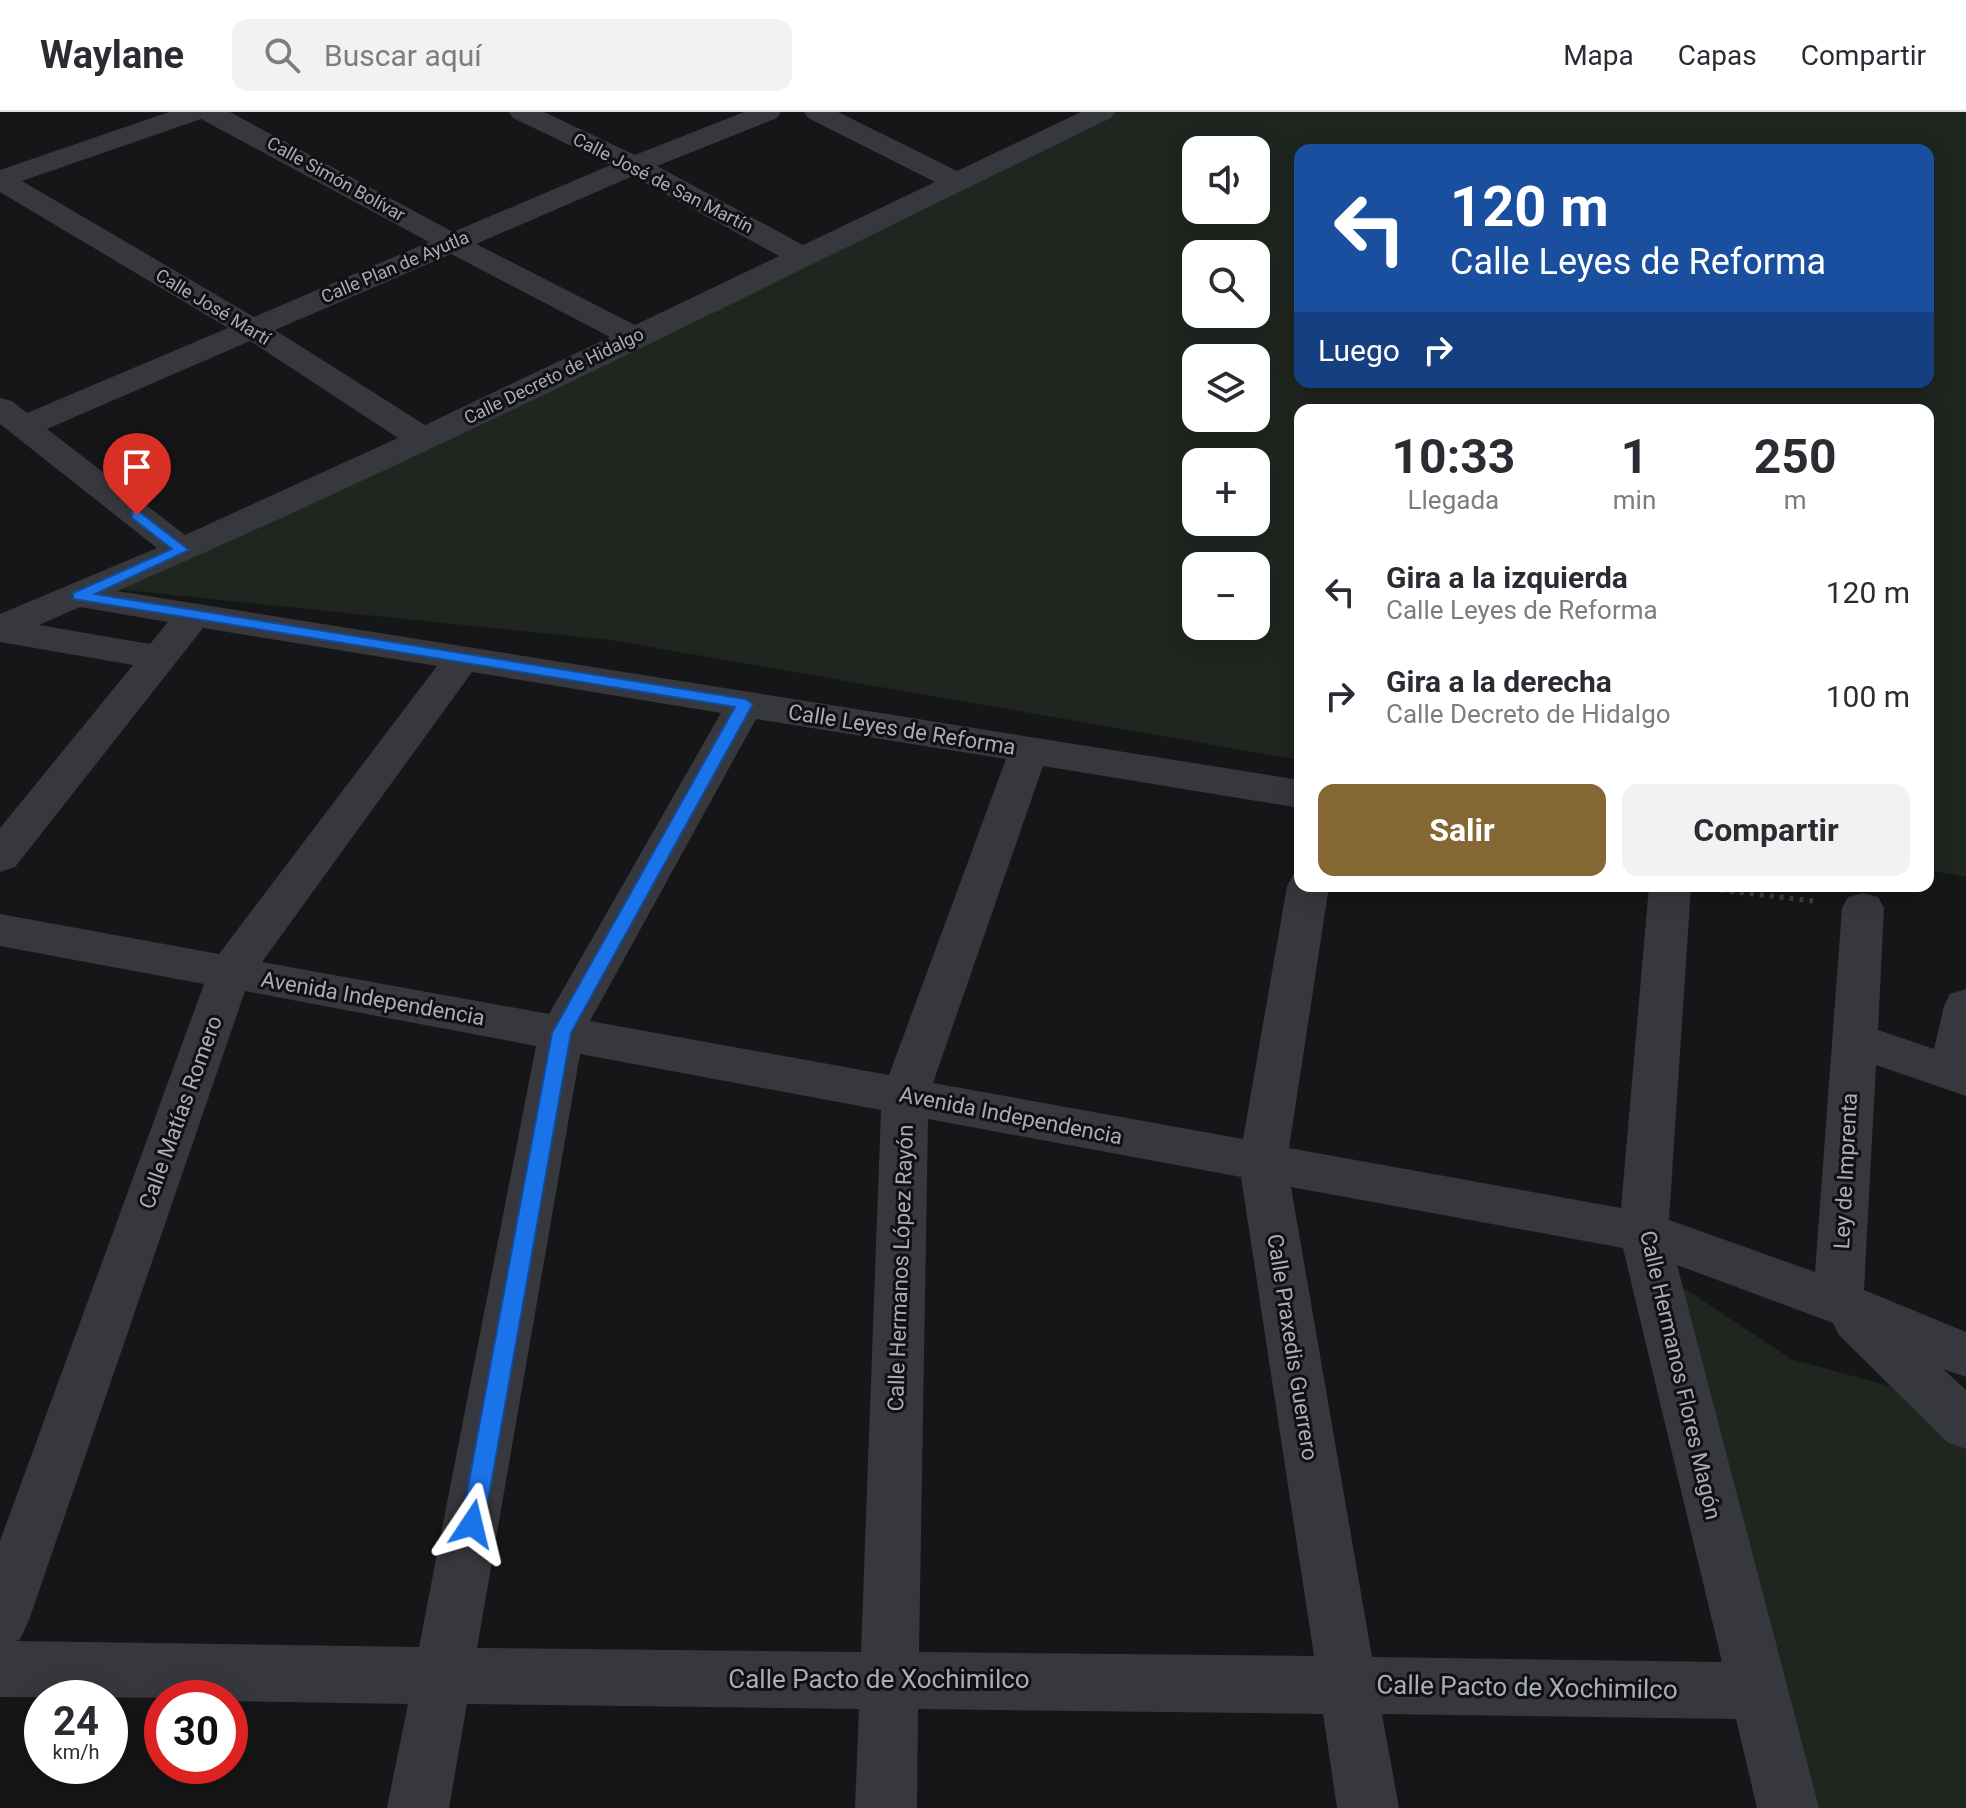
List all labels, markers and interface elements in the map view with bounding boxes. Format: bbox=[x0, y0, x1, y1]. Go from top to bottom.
search box bbox=[232, 19, 792, 91]
text: Waylane bbox=[40, 33, 184, 77]
icon: search bbox=[260, 33, 304, 77]
text: Buscar aquí bbox=[324, 38, 482, 73]
text: Mapa bbox=[1563, 39, 1634, 72]
text: Capas bbox=[1678, 39, 1757, 72]
text: Compartir bbox=[1801, 39, 1926, 72]
street label: Calle José de San Martín bbox=[570, 128, 757, 237]
street label: Calle Simón Bolívar bbox=[264, 132, 409, 225]
map controls bbox=[1182, 136, 1270, 640]
button: sound bbox=[1182, 136, 1270, 224]
text: 120 m bbox=[1450, 174, 1609, 240]
icon: left bbox=[1318, 176, 1422, 280]
street label: Calle Plan de Ayutla bbox=[318, 226, 472, 307]
button: search bbox=[1182, 240, 1270, 328]
text: Calle Leyes de Reforma bbox=[1450, 241, 1826, 283]
street label: Calle José Martí bbox=[152, 264, 275, 349]
street label: Calle Decreto de Hidalgo bbox=[461, 323, 647, 428]
icon: right bbox=[1416, 328, 1460, 372]
text: Luego bbox=[1318, 333, 1400, 368]
button: layers bbox=[1182, 344, 1270, 432]
text: 10:33 bbox=[1392, 428, 1515, 485]
text: 1 bbox=[1621, 428, 1648, 485]
text: 250 bbox=[1754, 428, 1836, 485]
pin bbox=[103, 433, 171, 515]
icon: arrive bbox=[115, 445, 159, 489]
button: + bbox=[1182, 448, 1270, 536]
text: Llegada bbox=[1408, 485, 1499, 515]
text: min bbox=[1613, 485, 1656, 515]
text: m bbox=[1784, 485, 1807, 515]
button: − bbox=[1182, 552, 1270, 640]
text: Gira a la izquierda bbox=[1386, 560, 1628, 595]
icon: left bbox=[1318, 570, 1362, 614]
text: 120 m bbox=[1826, 575, 1910, 610]
text: Calle Leyes de Reforma bbox=[1386, 595, 1658, 625]
text: Gira a la derecha bbox=[1386, 664, 1612, 699]
icon: right bbox=[1318, 674, 1362, 718]
text: 100 m bbox=[1826, 679, 1910, 714]
street label: Calle Leyes de Reforma bbox=[786, 699, 1017, 760]
text: Calle Decreto de Hidalgo bbox=[1386, 699, 1671, 729]
button: Salir bbox=[1318, 784, 1606, 876]
button: Compartir bbox=[1622, 784, 1910, 876]
street label: Avenida Independencia bbox=[259, 966, 487, 1030]
street label: Calle Matías Romero bbox=[134, 1012, 227, 1212]
street label: Avenida Independencia bbox=[897, 1082, 1125, 1149]
street label: Ley de Imprenta bbox=[1829, 1092, 1862, 1250]
street label: Calle Hermanos López Rayón bbox=[883, 1124, 918, 1412]
street label: Calle Hermanos Flores Magón bbox=[1635, 1228, 1726, 1522]
street label: Calle Praxedis Guerrero bbox=[1262, 1232, 1323, 1462]
position arrow bbox=[430, 1482, 514, 1566]
street label: Calle Pacto de Xochimilco bbox=[728, 1664, 1030, 1694]
street label: Calle Pacto de Xochimilco bbox=[1376, 1669, 1678, 1705]
speed limit sign: 30 bbox=[144, 1680, 248, 1784]
text: 24 bbox=[53, 1698, 99, 1745]
text: km/h bbox=[53, 1740, 99, 1764]

